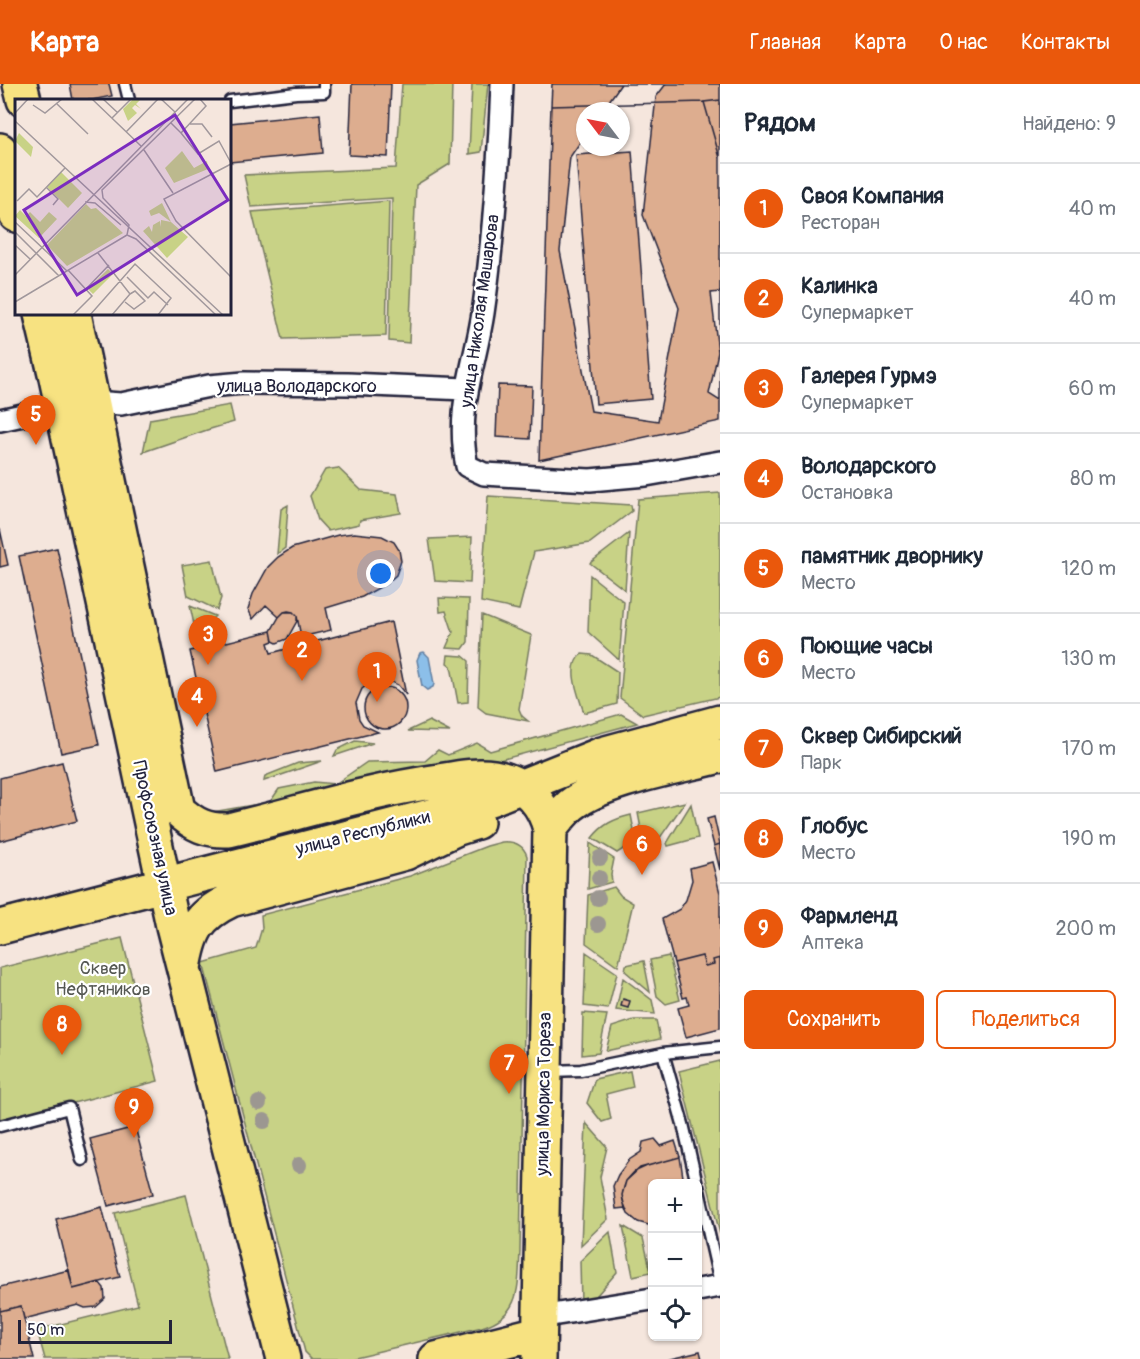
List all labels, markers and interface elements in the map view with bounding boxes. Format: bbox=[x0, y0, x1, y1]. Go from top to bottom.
text: Карта bbox=[30, 25, 99, 60]
text: Главная bbox=[750, 29, 821, 56]
text: Карта bbox=[854, 29, 906, 56]
text: О нас bbox=[939, 29, 988, 56]
text: Контакты bbox=[1021, 29, 1110, 56]
inset map bbox=[15, 99, 231, 315]
north arrow bbox=[576, 102, 630, 156]
text: Рядом bbox=[744, 107, 816, 139]
text: Найдено: 9 bbox=[1022, 111, 1116, 136]
text: Своя Компания bbox=[801, 182, 944, 210]
text: 1 bbox=[760, 196, 767, 221]
text: 40 m bbox=[1069, 196, 1116, 221]
text: Ресторан bbox=[801, 210, 880, 235]
street label: улица Николая Машарова bbox=[455, 213, 505, 410]
text: Калинка bbox=[801, 272, 878, 300]
text: 2 bbox=[758, 286, 769, 311]
text: 40 m bbox=[1069, 286, 1116, 311]
text: Супермаркет bbox=[801, 300, 913, 325]
text: Галерея Гурмэ bbox=[801, 362, 937, 390]
street label: улица Володарского bbox=[216, 375, 377, 398]
text: 3 bbox=[758, 376, 769, 401]
text: 60 m bbox=[1069, 376, 1116, 401]
text: Супермаркет bbox=[801, 390, 913, 415]
pin: 5 bbox=[16, 396, 56, 445]
text: Володарского bbox=[801, 452, 936, 480]
text: 4 bbox=[758, 466, 769, 491]
text: 80 m bbox=[1070, 466, 1116, 491]
text: Остановка bbox=[801, 480, 893, 505]
text: памятник дворнику bbox=[801, 542, 983, 570]
text: 5 bbox=[758, 556, 769, 581]
text: 120 m bbox=[1061, 556, 1116, 581]
your location bbox=[366, 559, 395, 588]
text: Место bbox=[801, 570, 856, 595]
pin: 3 bbox=[188, 616, 228, 665]
pin: 2 bbox=[282, 632, 322, 681]
text: Поющие часы bbox=[801, 632, 933, 660]
text: 6 bbox=[758, 646, 769, 671]
text: 130 m bbox=[1061, 646, 1116, 671]
pin: 1 bbox=[358, 652, 397, 702]
text: Место bbox=[801, 660, 856, 685]
pin: 4 bbox=[178, 678, 216, 727]
text: Сквер Сибирский bbox=[801, 722, 962, 750]
text: 7 bbox=[758, 736, 769, 761]
text: 170 m bbox=[1062, 736, 1116, 761]
text: Парк bbox=[801, 750, 842, 775]
street label: Профсоюзная улица bbox=[127, 758, 183, 918]
street label: улица Республики bbox=[292, 805, 433, 861]
text: Глобус bbox=[801, 812, 868, 840]
pin: 6 bbox=[622, 826, 662, 875]
text: 8 bbox=[758, 826, 769, 851]
text: 190 m bbox=[1062, 826, 1116, 851]
text: Место bbox=[801, 840, 856, 865]
text: Фармленд bbox=[801, 902, 897, 930]
text: 9 bbox=[758, 916, 769, 941]
text: 200 m bbox=[1055, 916, 1116, 941]
text: Аптека bbox=[801, 930, 864, 955]
park label: Сквер Нефтяников bbox=[55, 957, 151, 1001]
button: Сохранить bbox=[744, 990, 924, 1049]
button: Поделиться bbox=[936, 990, 1116, 1049]
pin: 8 bbox=[42, 1006, 82, 1055]
street label: улица Мориса Тореза bbox=[531, 1012, 557, 1177]
pin: 7 bbox=[490, 1044, 528, 1094]
pin: 9 bbox=[114, 1088, 154, 1138]
map controls bbox=[648, 1179, 702, 1341]
button: + bbox=[648, 1179, 702, 1233]
button: − bbox=[648, 1233, 702, 1287]
button: locate bbox=[648, 1287, 702, 1341]
scale bar bbox=[18, 1317, 172, 1344]
text: 50 m bbox=[27, 1320, 64, 1340]

